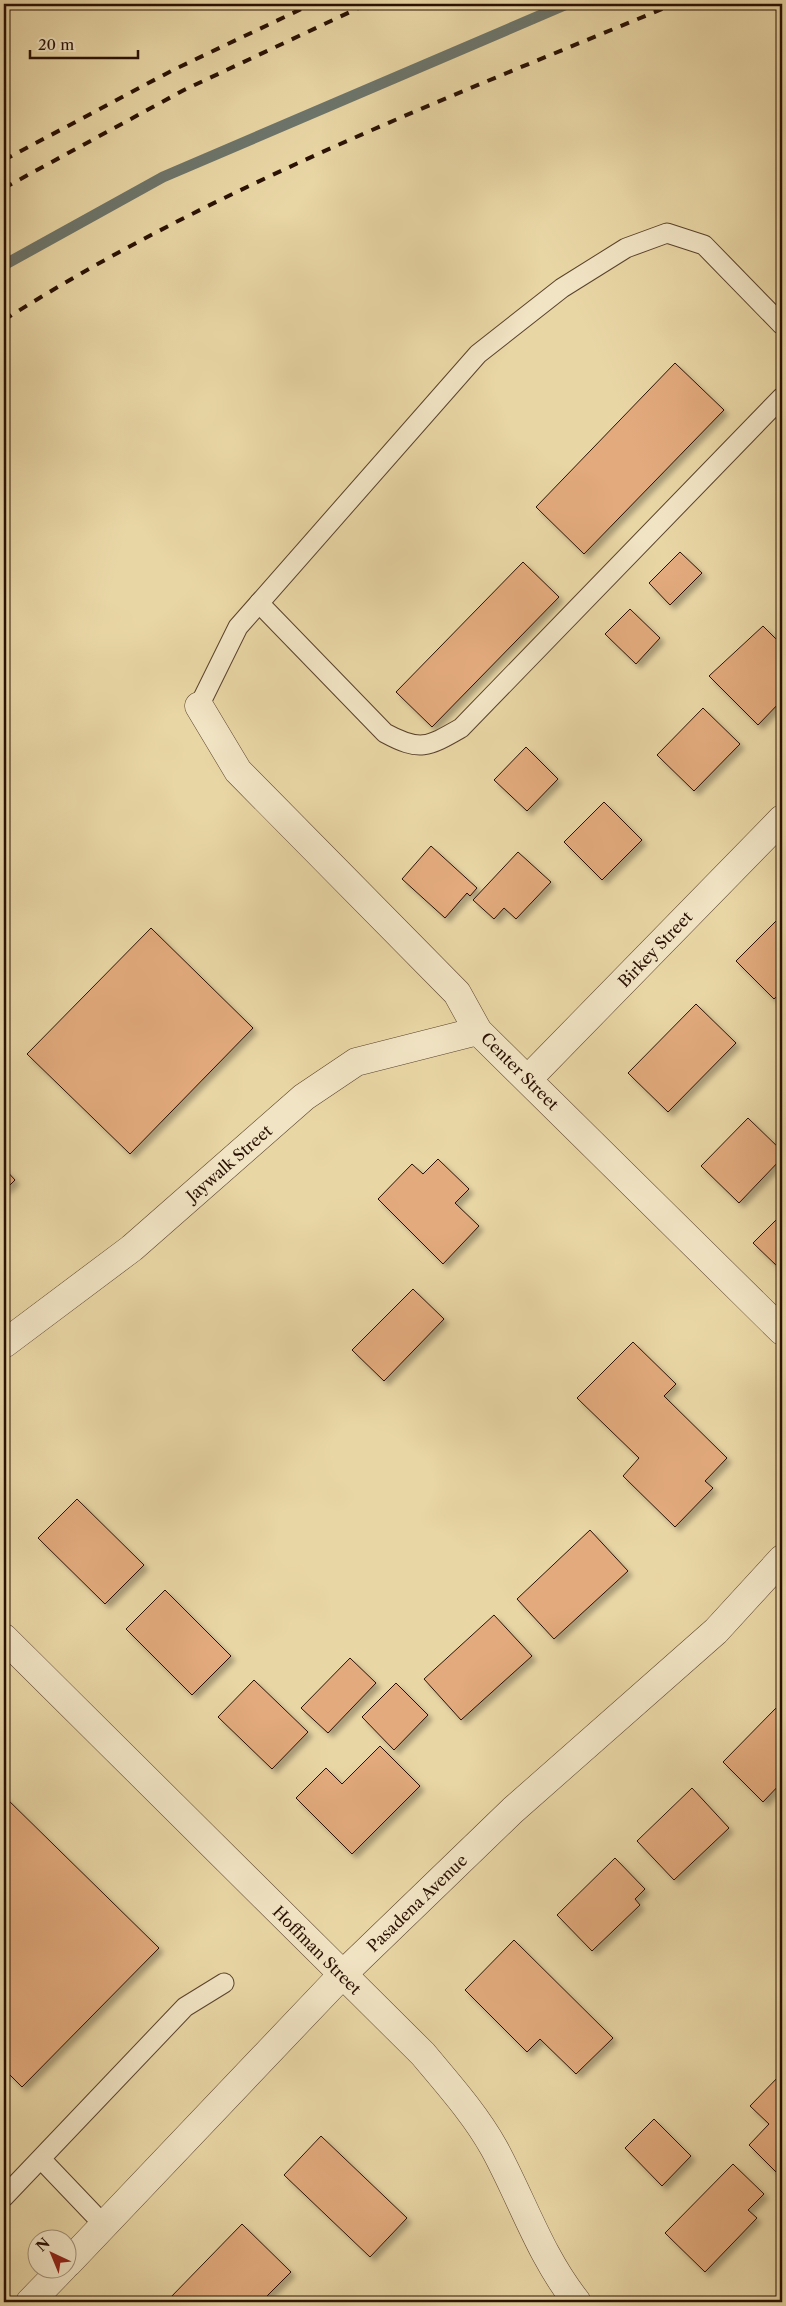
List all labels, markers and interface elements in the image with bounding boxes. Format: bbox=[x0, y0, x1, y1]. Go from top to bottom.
scale bar bbox=[30, 28, 138, 60]
text: 20 m bbox=[38, 35, 74, 54]
street label: Birkey Street bbox=[614, 907, 696, 991]
street label: Center Street bbox=[477, 1028, 563, 1114]
street label: Jaywalk Street bbox=[180, 1120, 276, 1208]
street label: Pasadena Avenue bbox=[363, 1850, 471, 1956]
street label: Hoffman Street bbox=[269, 1902, 366, 1999]
north arrow bbox=[28, 2228, 78, 2278]
text: N bbox=[32, 2234, 54, 2255]

